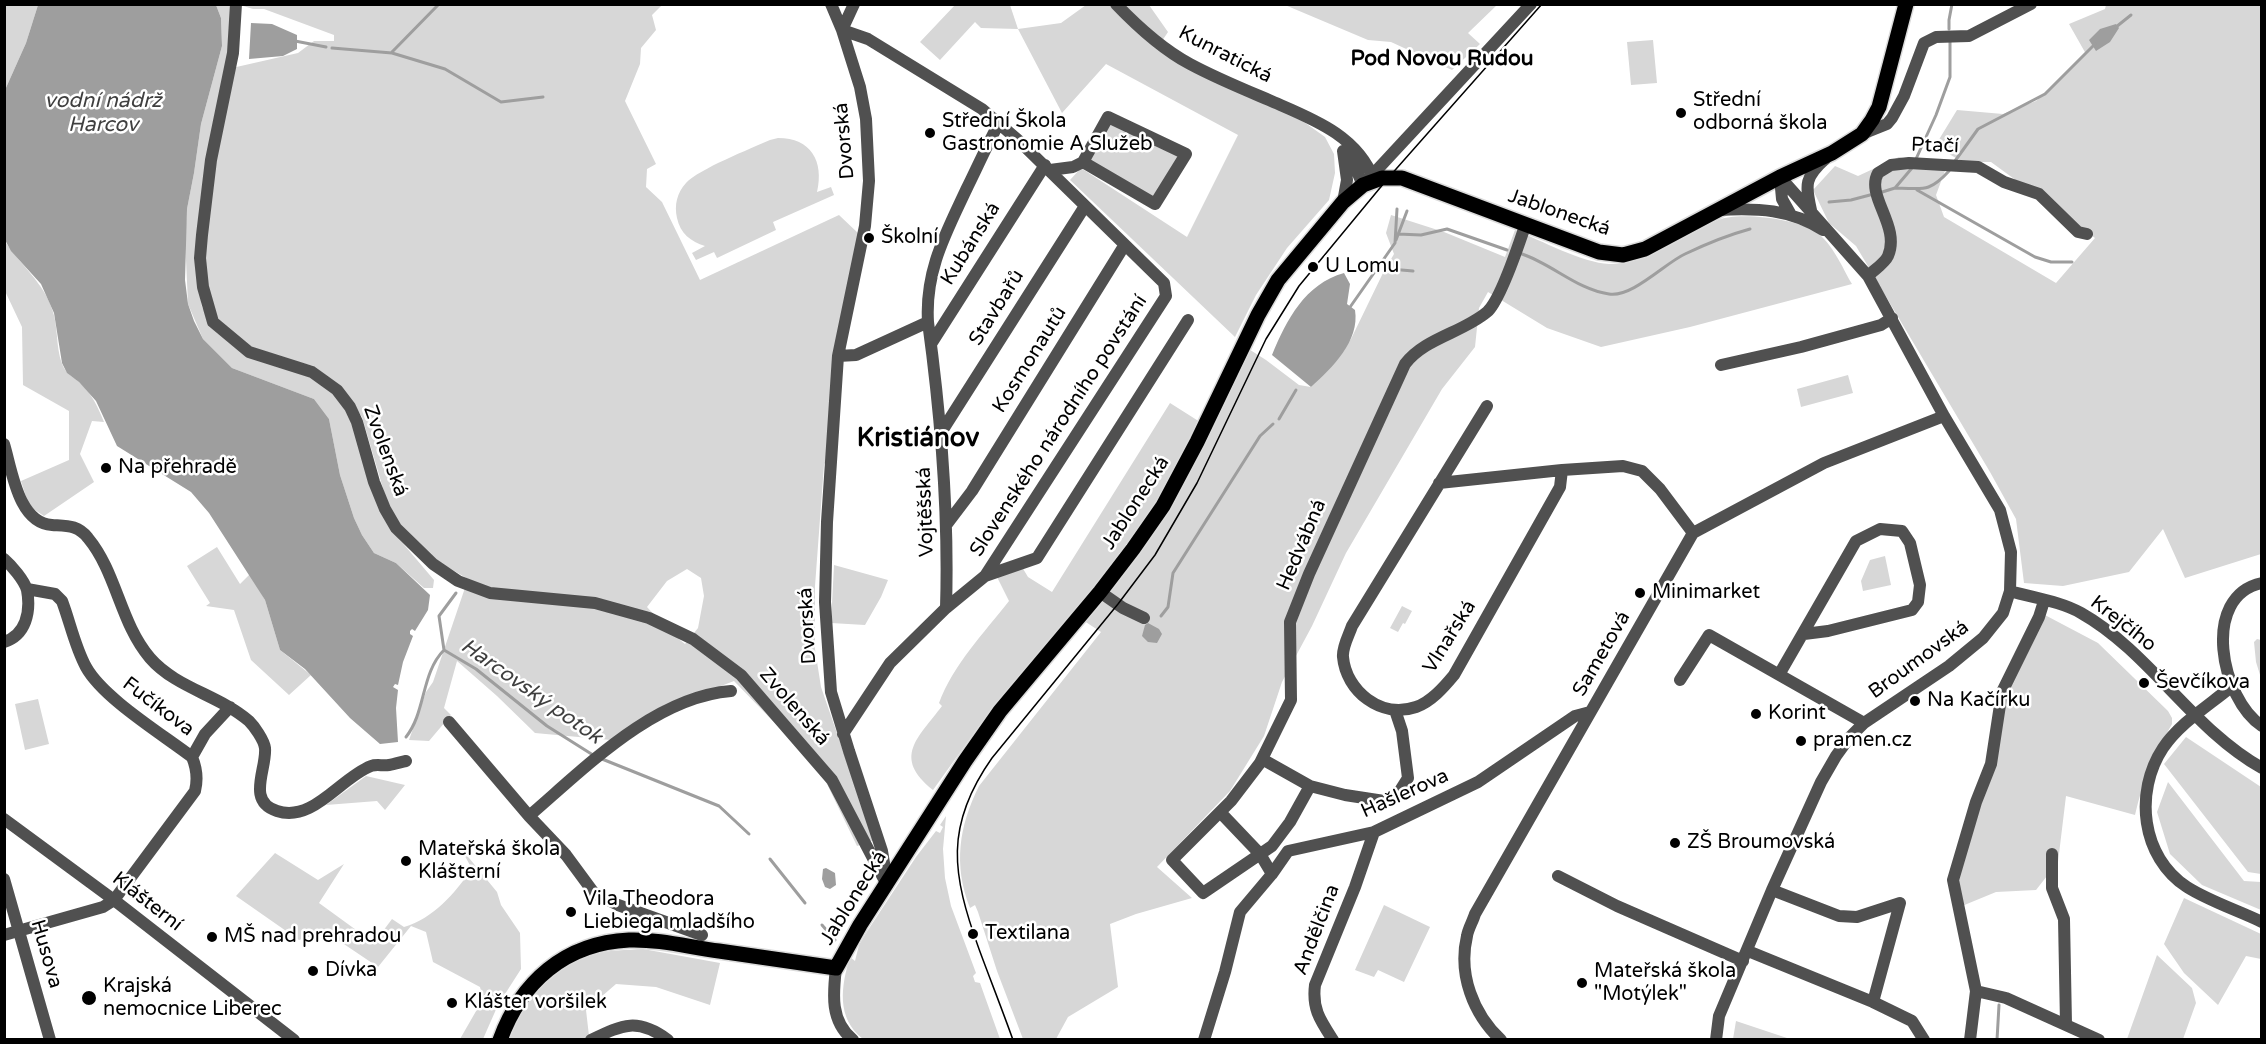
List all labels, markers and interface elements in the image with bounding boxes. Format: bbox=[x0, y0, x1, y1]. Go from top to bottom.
street label: Kunratická bbox=[1174, 21, 1276, 89]
district label: Pod Novou Rudou bbox=[1350, 46, 1534, 72]
water label: vodní nádrž Harcov bbox=[45, 88, 161, 138]
place label: Střední odborná škola bbox=[1693, 89, 1828, 136]
street label: Dvorská bbox=[830, 102, 860, 180]
marker: Střední odborná škola bbox=[1674, 106, 1688, 120]
place label: Střední Škola Gastronomie A Služeb bbox=[942, 110, 1153, 157]
marker: Střední Škola Gastronomie A Služeb bbox=[923, 126, 937, 140]
street label: Ptačí bbox=[1911, 133, 1959, 159]
street label: Jablonecká bbox=[1505, 184, 1613, 242]
street label: Kubánská bbox=[936, 198, 1006, 290]
place label: Školní bbox=[881, 226, 938, 250]
marker: Školní bbox=[862, 231, 876, 245]
place label: U Lomu bbox=[1325, 255, 1399, 279]
marker: U Lomu bbox=[1306, 260, 1320, 274]
street label: Stavbařů bbox=[964, 266, 1030, 350]
street label: Slovenského národního povstání bbox=[965, 291, 1153, 561]
street label: Kosmonautů bbox=[988, 302, 1072, 418]
street label: Zvolenská bbox=[357, 402, 413, 500]
district label: Kristiánov bbox=[857, 423, 979, 455]
street label: Jablonecká bbox=[1097, 452, 1175, 554]
place label: Na přehradě bbox=[118, 456, 237, 480]
marker: Na přehradě bbox=[99, 461, 113, 475]
street label: Vojtěšská bbox=[912, 467, 940, 557]
street label: Hedvábná bbox=[1272, 496, 1332, 594]
place label: Minimarket bbox=[1652, 581, 1760, 605]
marker: Minimarket bbox=[1633, 586, 1647, 600]
street label: Dvorská bbox=[794, 587, 822, 665]
street label: Krejčího bbox=[2085, 591, 2161, 657]
street label: Vlnařská bbox=[1418, 596, 1482, 678]
street label: Sametová bbox=[1568, 607, 1636, 701]
street label: Broumovská bbox=[1864, 616, 1974, 704]
water label: Harcovský potok bbox=[456, 634, 606, 750]
street label: Zvolenská bbox=[754, 663, 834, 751]
place label: Ševčíkova bbox=[2156, 671, 2250, 695]
street label: Fučíkova bbox=[117, 672, 199, 742]
marker: Ševčíkova bbox=[2137, 676, 2151, 690]
place label: Na Kačírku bbox=[1927, 689, 2031, 713]
marker: Na Kačírku bbox=[1908, 694, 1922, 708]
place label: Korint bbox=[1768, 702, 1826, 726]
marker: Korint bbox=[1749, 707, 1763, 721]
place label: pramen.cz bbox=[1813, 729, 1912, 753]
marker: pramen.cz bbox=[1794, 734, 1808, 748]
street label: Hašlerova bbox=[1357, 764, 1453, 824]
place label: ZŠ Broumovská bbox=[1687, 831, 1835, 855]
marker: ZŠ Broumovská bbox=[1668, 836, 1682, 850]
place label: Mateřská škola Klášterní bbox=[418, 838, 560, 885]
street label: Jablonecká bbox=[816, 847, 892, 949]
marker: Mateřská škola Klášterní bbox=[399, 854, 413, 868]
street label: Klášterní bbox=[107, 867, 187, 937]
street label: Andělčina bbox=[1289, 881, 1345, 979]
place label: Vila Theodora Liebiega mladšího bbox=[583, 888, 755, 935]
marker: Vila Theodora Liebiega mladšího bbox=[564, 905, 578, 919]
street label: Husova bbox=[25, 917, 67, 991]
place label: Textilana bbox=[985, 922, 1070, 946]
place label: MŠ nad prehradou bbox=[224, 925, 401, 949]
marker: Textilana bbox=[966, 927, 980, 941]
marker: MŠ nad prehradou bbox=[205, 930, 219, 944]
place label: Dívka bbox=[325, 959, 377, 983]
place label: Mateřská škola "Motýlek" bbox=[1594, 960, 1736, 1007]
marker: Dívka bbox=[306, 964, 320, 978]
place label: Krajská nemocnice Liberec bbox=[103, 975, 282, 1022]
marker: Mateřská škola "Motýlek" bbox=[1575, 976, 1589, 990]
marker: Krajská nemocnice Liberec bbox=[80, 989, 98, 1007]
place label: Klášter voršilek bbox=[464, 991, 607, 1015]
marker: Klášter voršilek bbox=[445, 996, 459, 1010]

